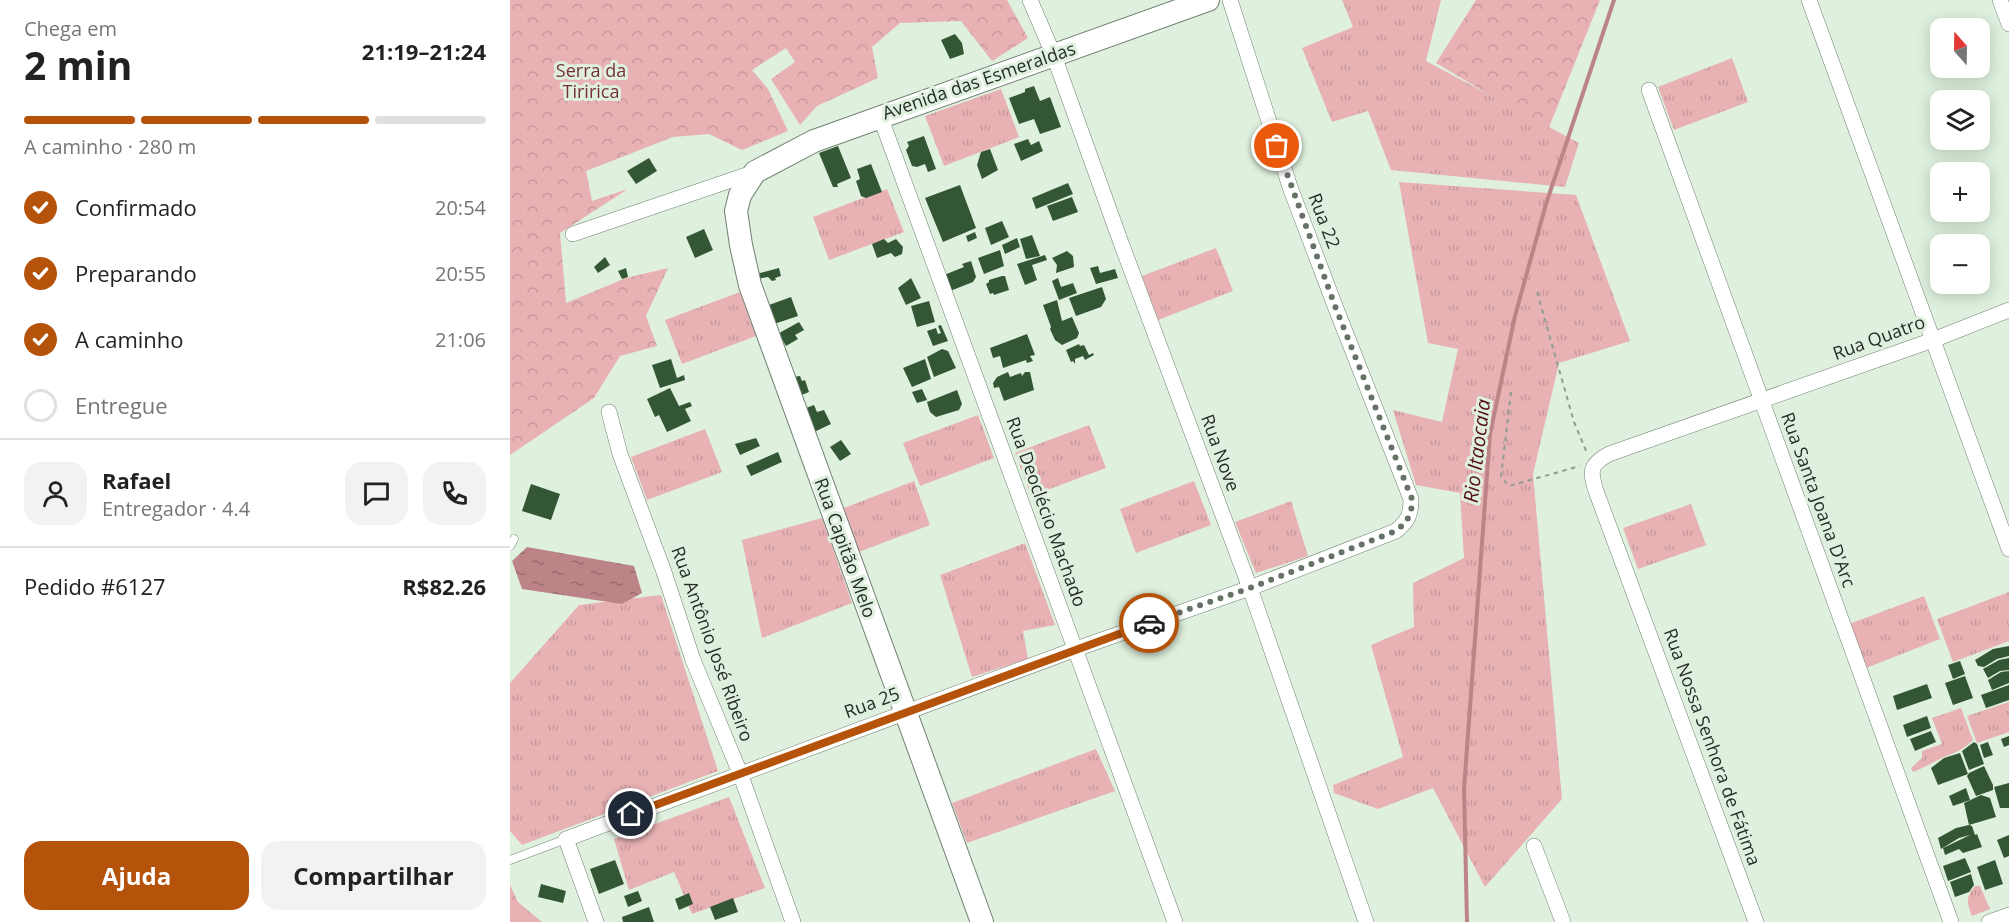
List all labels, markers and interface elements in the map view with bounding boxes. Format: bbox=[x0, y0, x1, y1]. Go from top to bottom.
text: Chega em bbox=[24, 15, 117, 42]
north arrow bbox=[1930, 18, 1990, 78]
map controls bbox=[1930, 18, 1990, 294]
text: 21:19–21:24 bbox=[362, 36, 486, 66]
street label: Avenida das Esmeraldas bbox=[879, 36, 1078, 124]
text: 2 min bbox=[24, 38, 132, 91]
park label: Serra da Tiririca bbox=[556, 58, 626, 103]
button: layers bbox=[1930, 90, 1990, 150]
pin bbox=[1251, 120, 1302, 171]
icon: bag bbox=[1260, 129, 1293, 162]
text: A caminho · 280 m bbox=[24, 133, 196, 160]
button: + bbox=[1930, 162, 1990, 222]
street label: Rua 22 bbox=[1303, 190, 1346, 252]
icon: check bbox=[24, 191, 57, 224]
text: Confirmado bbox=[75, 192, 197, 222]
text: 20:54 bbox=[435, 194, 486, 221]
button: − bbox=[1930, 234, 1990, 294]
icon: check bbox=[24, 257, 57, 290]
text: Preparando bbox=[75, 258, 197, 288]
text: 20:55 bbox=[435, 260, 486, 287]
street label: Rua Quatro bbox=[1829, 309, 1928, 365]
icon: check bbox=[24, 323, 57, 356]
text: A caminho bbox=[75, 324, 184, 354]
text: 21:06 bbox=[435, 326, 486, 353]
text: Entregue bbox=[75, 390, 168, 420]
water label: Rio Itaocaia bbox=[1457, 398, 1496, 504]
street label: Rua Santa Joana D'Arc bbox=[1776, 409, 1862, 591]
street label: Rua Nove bbox=[1196, 411, 1246, 494]
street label: Rua Deoclécio Machado bbox=[1001, 413, 1092, 610]
button: person bbox=[24, 462, 87, 525]
button: chat bbox=[345, 462, 408, 525]
button: phone bbox=[423, 462, 486, 525]
text: Rafael bbox=[102, 465, 171, 495]
street label: Rua Capitão Melo bbox=[809, 474, 882, 621]
text: Entregador · 4.4 bbox=[102, 495, 250, 522]
street label: Rua Antônio José Ribeiro bbox=[666, 543, 759, 745]
text: Pedido #6127 bbox=[24, 571, 166, 601]
text: R$82.26 bbox=[402, 571, 486, 601]
courier bbox=[1119, 593, 1179, 653]
icon: car bbox=[1133, 607, 1166, 640]
street label: Rua Nossa Senhora de Fátima bbox=[1659, 625, 1767, 869]
street label: Rua 25 bbox=[841, 681, 903, 723]
pin bbox=[605, 788, 656, 839]
icon: home bbox=[614, 797, 647, 830]
button: Ajuda bbox=[24, 841, 249, 910]
button: Compartilhar bbox=[261, 841, 486, 910]

